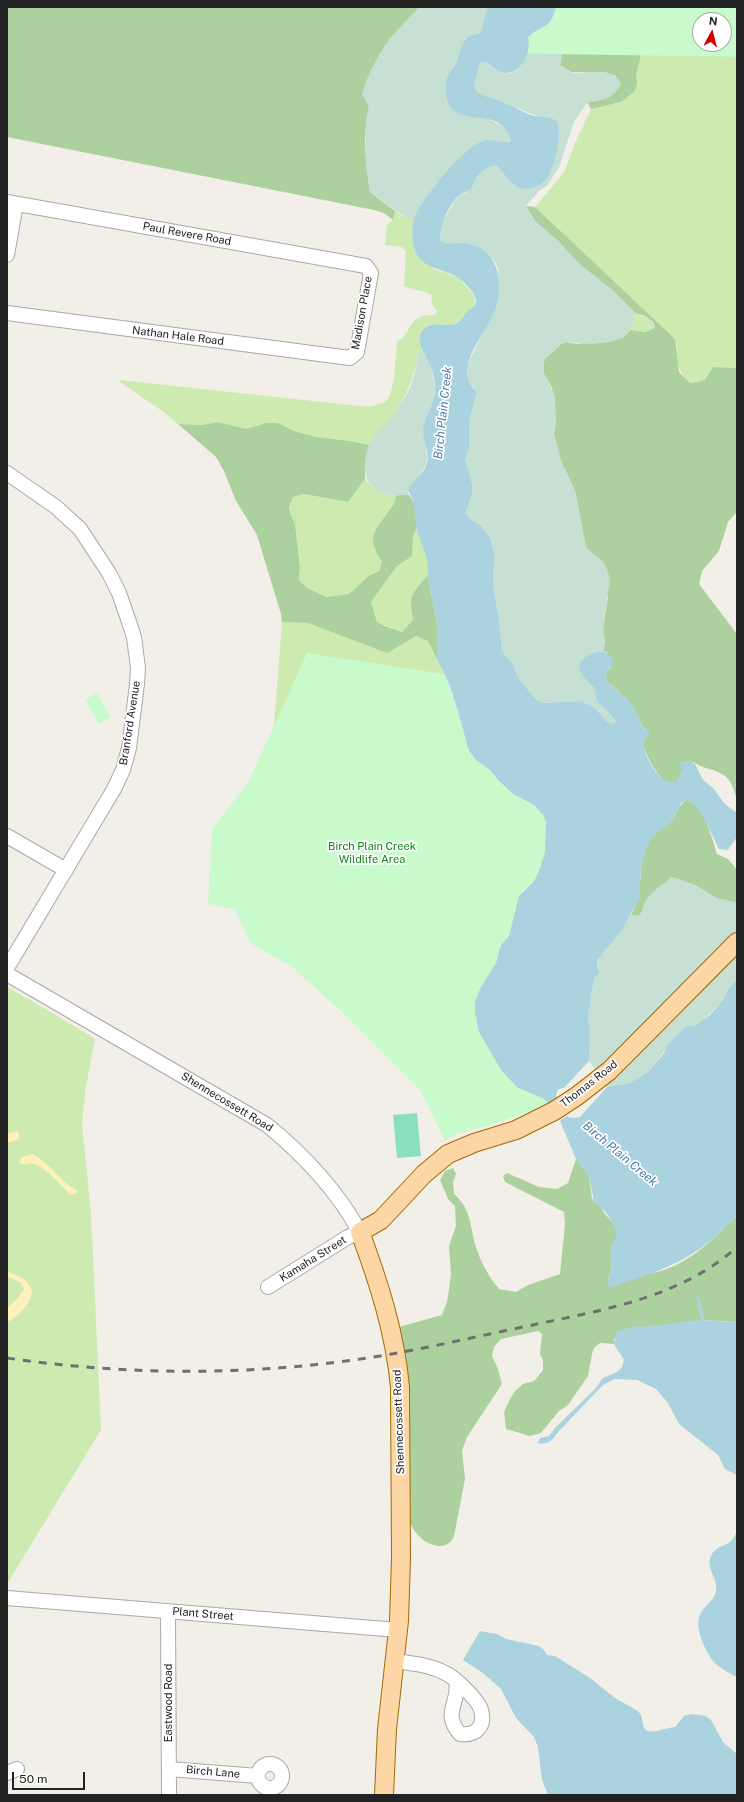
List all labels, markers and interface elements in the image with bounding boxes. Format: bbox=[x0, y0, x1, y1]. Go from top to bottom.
north arrow bbox=[692, 12, 732, 52]
text: N bbox=[708, 15, 718, 28]
street label: Paul Revere Road bbox=[142, 220, 232, 248]
street label: Madison Place bbox=[349, 275, 375, 351]
street label: Nathan Hale Road bbox=[131, 324, 225, 348]
water label: Birch Plain Creek bbox=[431, 366, 455, 460]
street label: Branford Avenue bbox=[117, 680, 143, 766]
park label: Birch Plain Creek Wildlife Area bbox=[328, 840, 416, 866]
street label: Thomas Road bbox=[558, 1058, 620, 1110]
street label: Shennecossett Road bbox=[179, 1069, 275, 1135]
water label: Birch Plain Creek bbox=[580, 1119, 660, 1189]
street label: Kamaha Street bbox=[277, 1233, 349, 1285]
street label: Shennecossett Road bbox=[391, 1369, 407, 1475]
street label: Plant Street bbox=[172, 1605, 234, 1623]
street label: Eastwood Road bbox=[162, 1664, 176, 1742]
street label: Birch Lane bbox=[185, 1763, 241, 1781]
scale bar bbox=[14, 1764, 87, 1790]
text: 50 m bbox=[19, 1772, 47, 1786]

